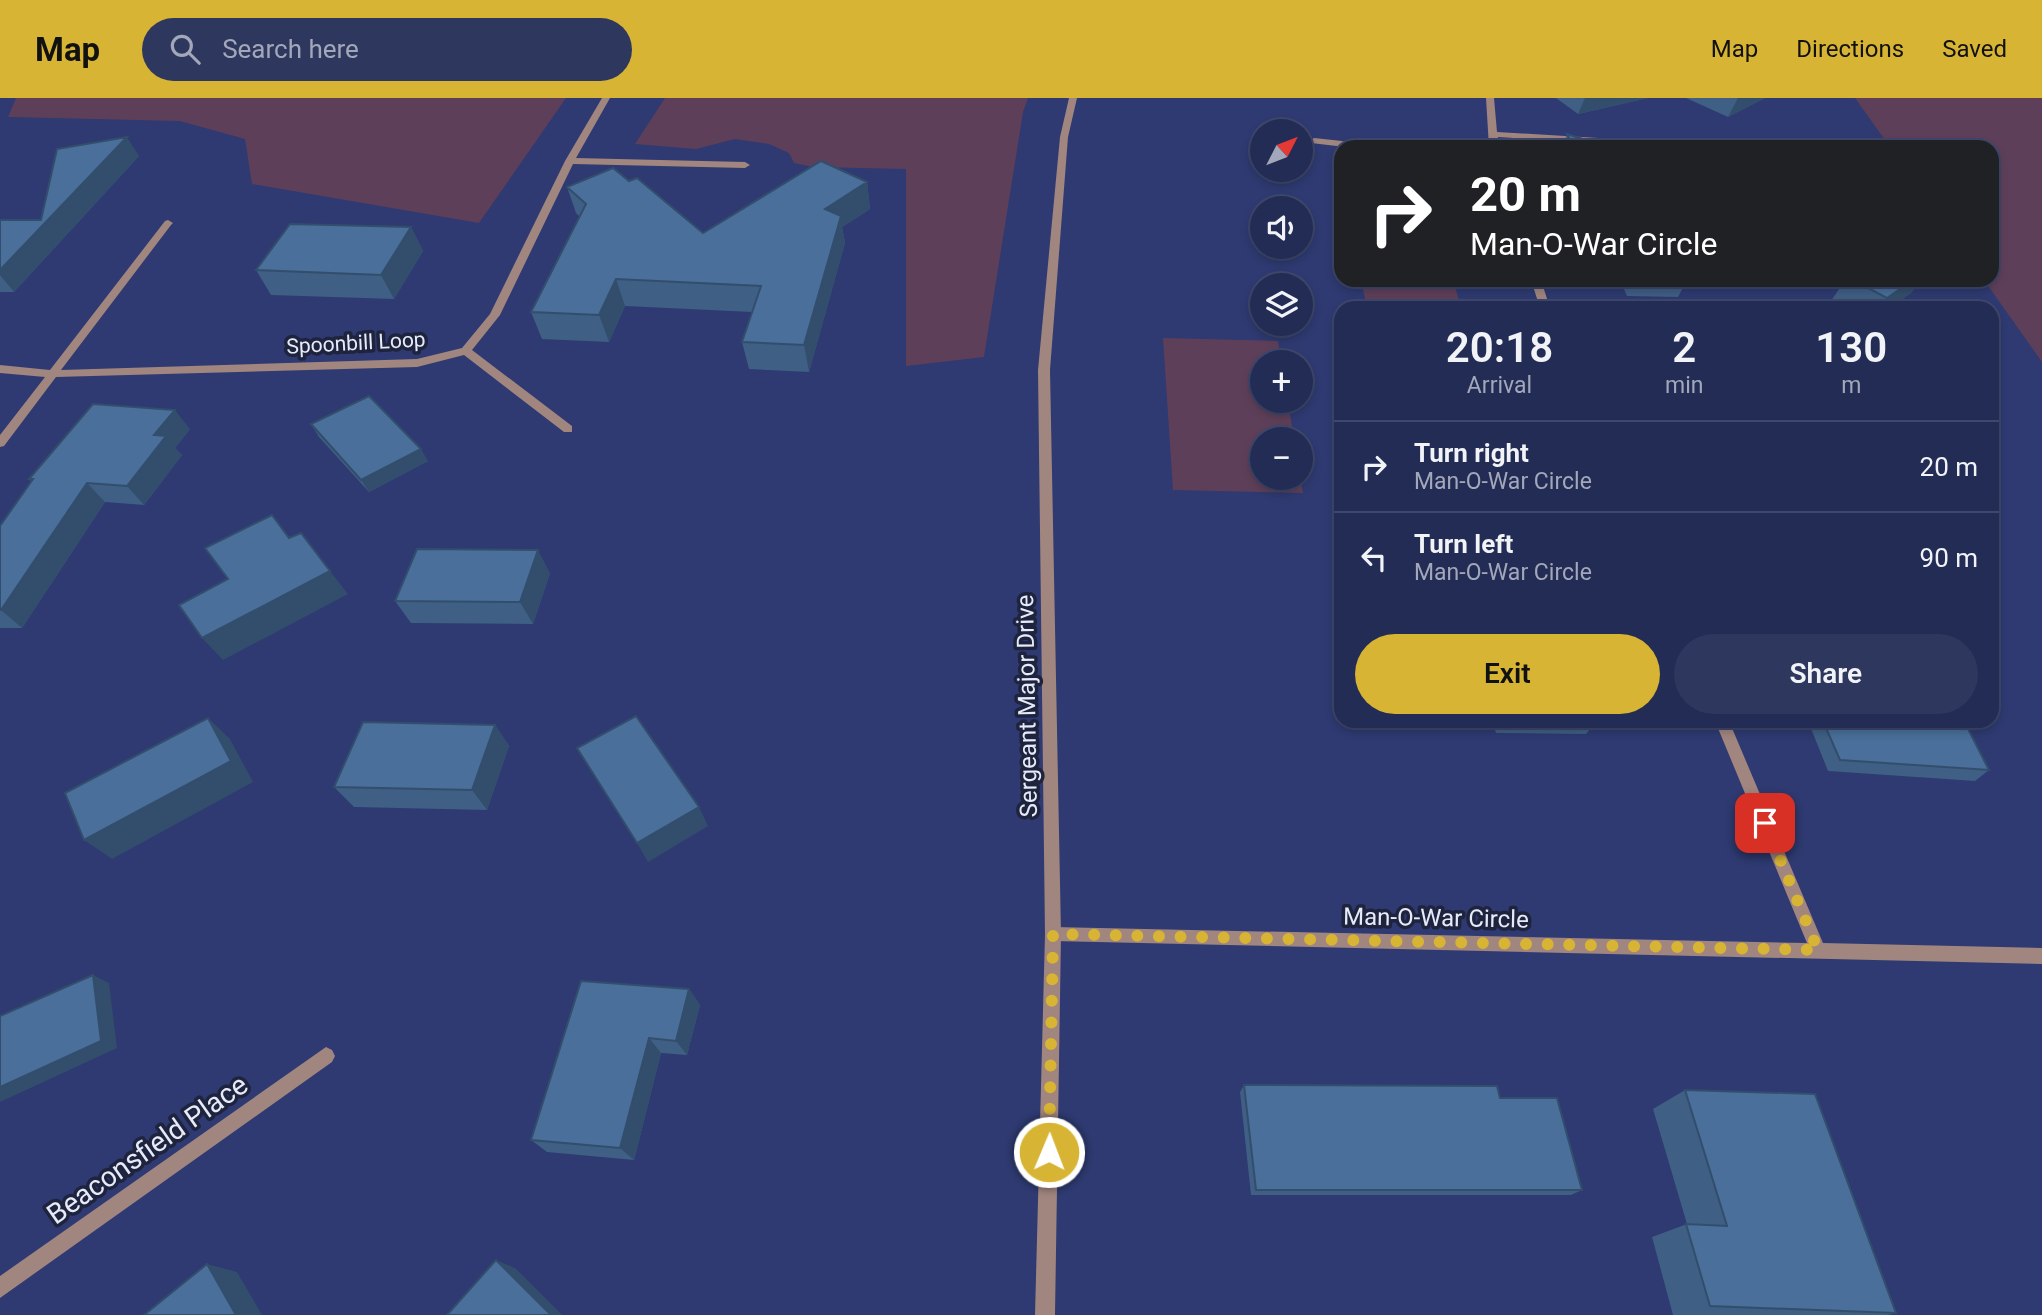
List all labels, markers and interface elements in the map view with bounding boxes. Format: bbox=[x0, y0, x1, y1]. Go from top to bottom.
search box bbox=[142, 18, 632, 81]
text: Map bbox=[35, 30, 100, 69]
icon: search bbox=[166, 30, 204, 68]
text: Search here bbox=[222, 34, 359, 64]
text: Map bbox=[1711, 35, 1758, 63]
text: Directions bbox=[1796, 35, 1904, 63]
text: Saved bbox=[1942, 35, 2007, 63]
north arrow bbox=[1250, 119, 1312, 182]
map controls bbox=[1250, 119, 1313, 490]
text: 20 m bbox=[1470, 166, 1581, 223]
icon: right bbox=[1355, 168, 1446, 259]
button: sound bbox=[1250, 196, 1313, 259]
text: Man-O-War Circle bbox=[1470, 225, 1717, 263]
button: layers bbox=[1250, 273, 1313, 336]
text: 20:18 bbox=[1446, 323, 1553, 372]
text: 2 bbox=[1672, 323, 1696, 372]
text: 130 bbox=[1815, 323, 1887, 372]
street label: Spoonbill Loop bbox=[286, 327, 426, 359]
button: + bbox=[1250, 350, 1313, 413]
text: Arrival bbox=[1467, 372, 1532, 399]
text: min bbox=[1665, 372, 1703, 399]
text: m bbox=[1841, 372, 1861, 399]
button: − bbox=[1250, 427, 1313, 490]
text: Turn right bbox=[1414, 438, 1529, 468]
icon: right bbox=[1355, 448, 1393, 486]
text: 20 m bbox=[1920, 452, 1978, 482]
text: Man-O-War Circle bbox=[1414, 468, 1592, 495]
text: Turn left bbox=[1414, 529, 1513, 559]
icon: left bbox=[1355, 539, 1393, 577]
text: 90 m bbox=[1920, 543, 1978, 573]
text: Man-O-War Circle bbox=[1414, 559, 1592, 586]
street label: Sergeant Major Drive bbox=[1011, 594, 1043, 818]
button: Exit bbox=[1355, 634, 1660, 714]
button: Share bbox=[1674, 634, 1978, 714]
pin bbox=[1735, 793, 1795, 853]
icon: arrive bbox=[1746, 804, 1784, 842]
street label: Man-O-War Circle bbox=[1343, 902, 1529, 934]
street label: Beaconsfield Place bbox=[41, 1068, 254, 1231]
position arrow bbox=[1012, 1115, 1086, 1189]

